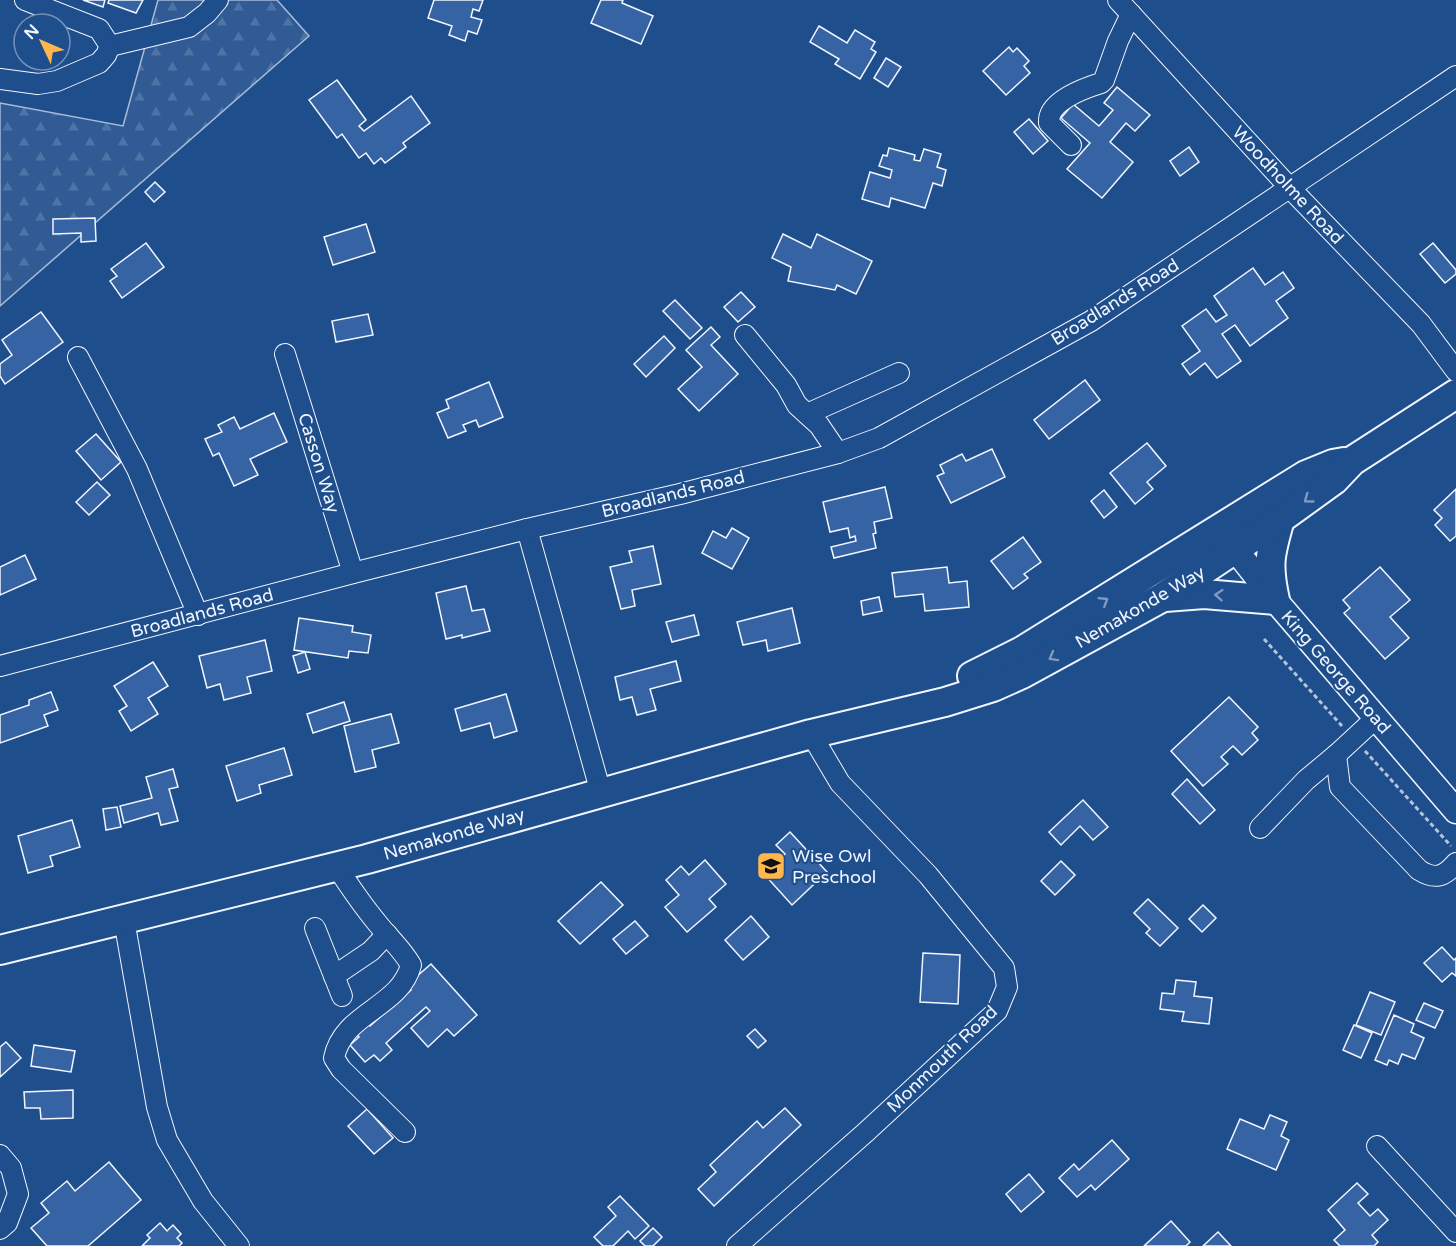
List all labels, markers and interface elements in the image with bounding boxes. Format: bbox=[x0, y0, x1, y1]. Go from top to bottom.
north arrow bbox=[12, 12, 72, 72]
text: N bbox=[20, 21, 44, 44]
street label: Woodholme Road bbox=[1228, 121, 1348, 249]
street label: Broadlands Road bbox=[1047, 254, 1183, 350]
street label: Casson Way bbox=[293, 410, 345, 516]
street label: Broadlands Road bbox=[599, 466, 747, 522]
one-way arrow bbox=[1303, 492, 1314, 503]
street label: Nemakonde Way bbox=[1071, 561, 1209, 653]
street label: Broadlands Road bbox=[128, 583, 276, 643]
one-way arrow bbox=[1214, 589, 1223, 602]
one-way arrow bbox=[1098, 596, 1108, 608]
street label: King George Road bbox=[1276, 606, 1396, 738]
one-way arrow bbox=[1049, 650, 1060, 661]
street label: Nemakonde Way bbox=[381, 803, 527, 865]
place label: Wise Owl Preschool bbox=[792, 845, 876, 888]
school or university icon: Wise Owl Preschool bbox=[755, 850, 787, 882]
street label: Monmouth Road bbox=[882, 1001, 1002, 1117]

